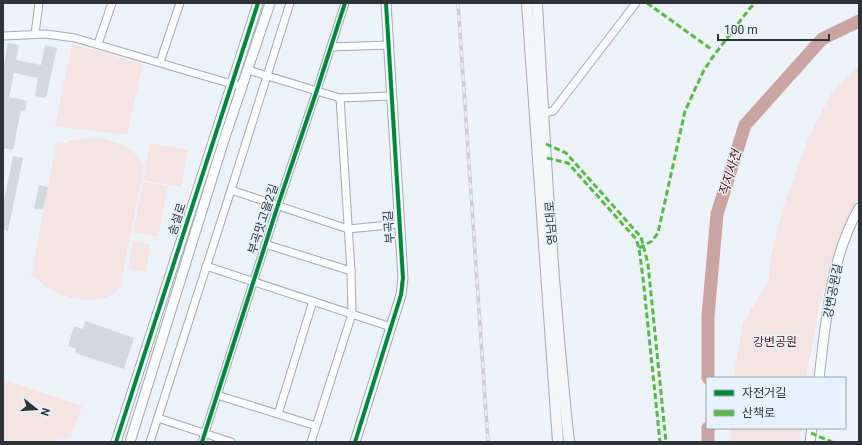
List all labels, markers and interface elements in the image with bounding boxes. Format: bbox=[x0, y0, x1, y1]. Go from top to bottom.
scale bar bbox=[718, 16, 829, 42]
text: 100 m bbox=[724, 23, 758, 37]
water label: 직지사천 bbox=[716, 147, 744, 198]
street label: 부곡맛고을2길 bbox=[245, 182, 281, 256]
street label: 영남대로 bbox=[542, 200, 560, 246]
street label: 송설로 bbox=[165, 201, 189, 237]
street label: 부곡길 bbox=[381, 210, 397, 244]
street label: 강변공원길 bbox=[821, 263, 845, 319]
park label: 강변공원 bbox=[753, 335, 797, 349]
legend bbox=[706, 377, 846, 429]
text: 자전거길 bbox=[742, 386, 786, 400]
north arrow bbox=[16, 389, 56, 429]
text: N bbox=[38, 406, 52, 418]
text: 산책로 bbox=[742, 406, 775, 420]

